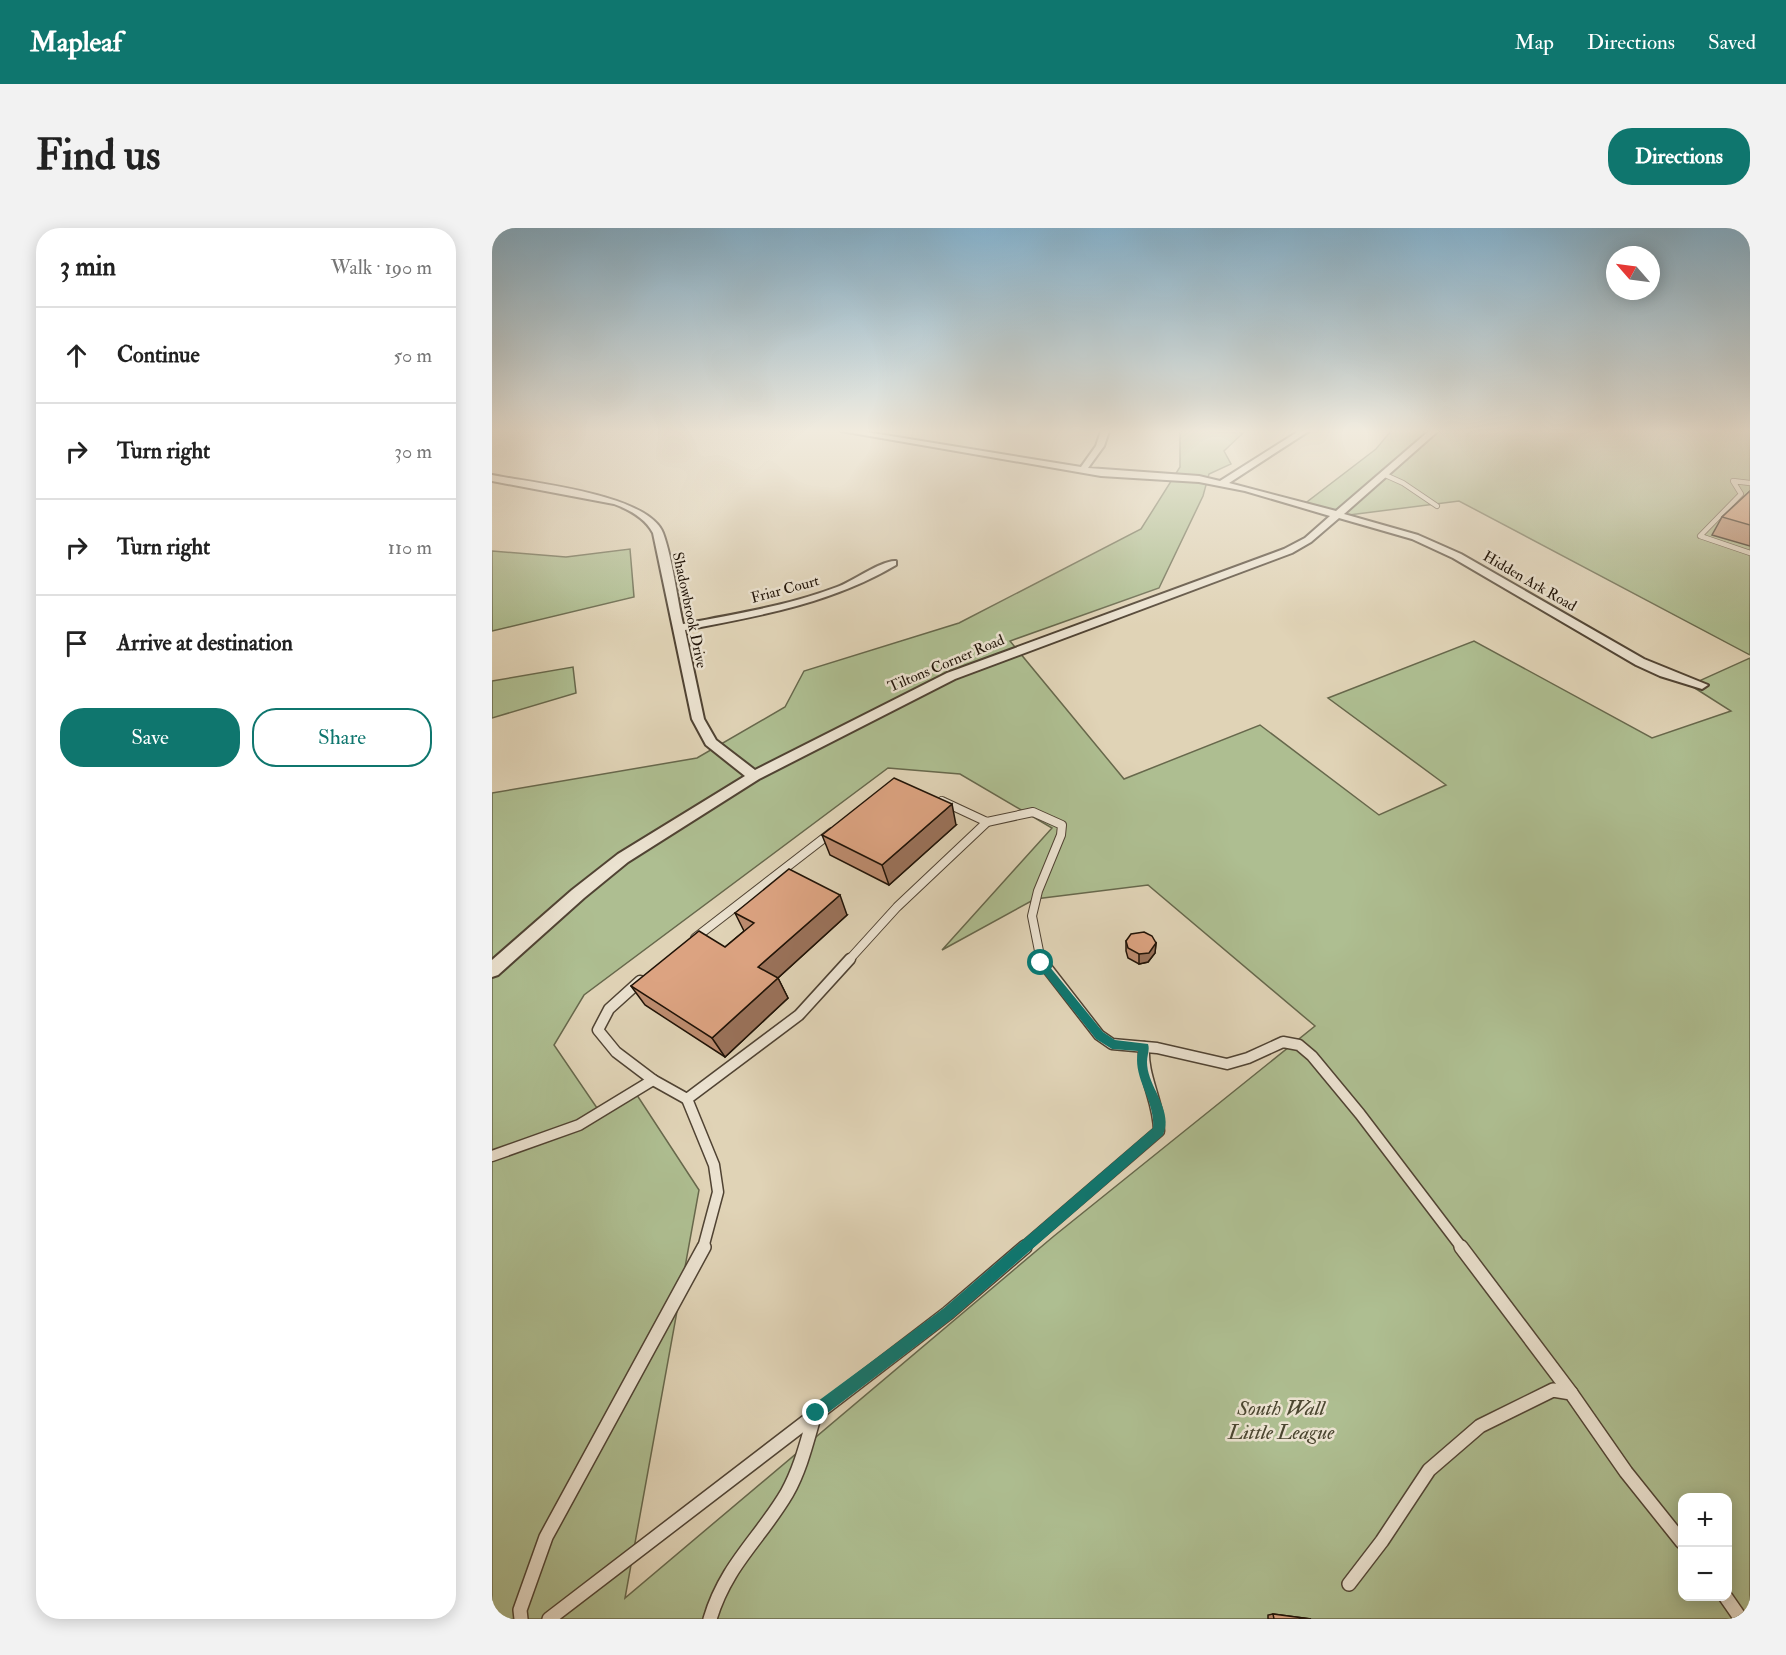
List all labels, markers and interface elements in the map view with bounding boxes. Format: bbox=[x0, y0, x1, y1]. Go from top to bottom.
text: Mapleaf bbox=[30, 25, 122, 60]
text: Map bbox=[1514, 29, 1554, 56]
text: Directions bbox=[1587, 29, 1675, 56]
text: Saved bbox=[1708, 29, 1756, 56]
button: Directions bbox=[1608, 128, 1750, 185]
text: Find us bbox=[36, 130, 160, 182]
north arrow bbox=[1606, 246, 1660, 300]
text: 3 min bbox=[60, 251, 116, 283]
text: Walk · 190 m bbox=[331, 255, 432, 280]
icon: ahead bbox=[60, 339, 93, 372]
text: Continue bbox=[117, 341, 200, 369]
text: 50 m bbox=[393, 343, 432, 368]
icon: right bbox=[60, 435, 93, 468]
text: Turn right bbox=[117, 437, 210, 465]
text: 30 m bbox=[394, 439, 432, 464]
icon: right bbox=[60, 531, 93, 564]
text: Turn right bbox=[117, 533, 210, 561]
text: 110 m bbox=[388, 535, 432, 560]
street label: Hidden Ark Road bbox=[1480, 547, 1580, 616]
street label: Shadowbrook Drive bbox=[668, 550, 711, 670]
street label: Friar Court bbox=[749, 571, 821, 608]
icon: arrive bbox=[60, 627, 93, 660]
text: Arrive at destination bbox=[117, 629, 293, 657]
street label: Tiltons Corner Road bbox=[885, 630, 1008, 697]
button: Save bbox=[60, 708, 240, 767]
button: Share bbox=[252, 708, 432, 767]
route start bbox=[1027, 949, 1053, 975]
park label: South Wall Little League bbox=[1227, 1395, 1335, 1446]
route end bbox=[802, 1399, 828, 1425]
map controls bbox=[1678, 1493, 1732, 1601]
button: + bbox=[1678, 1493, 1732, 1547]
button: − bbox=[1678, 1547, 1732, 1601]

